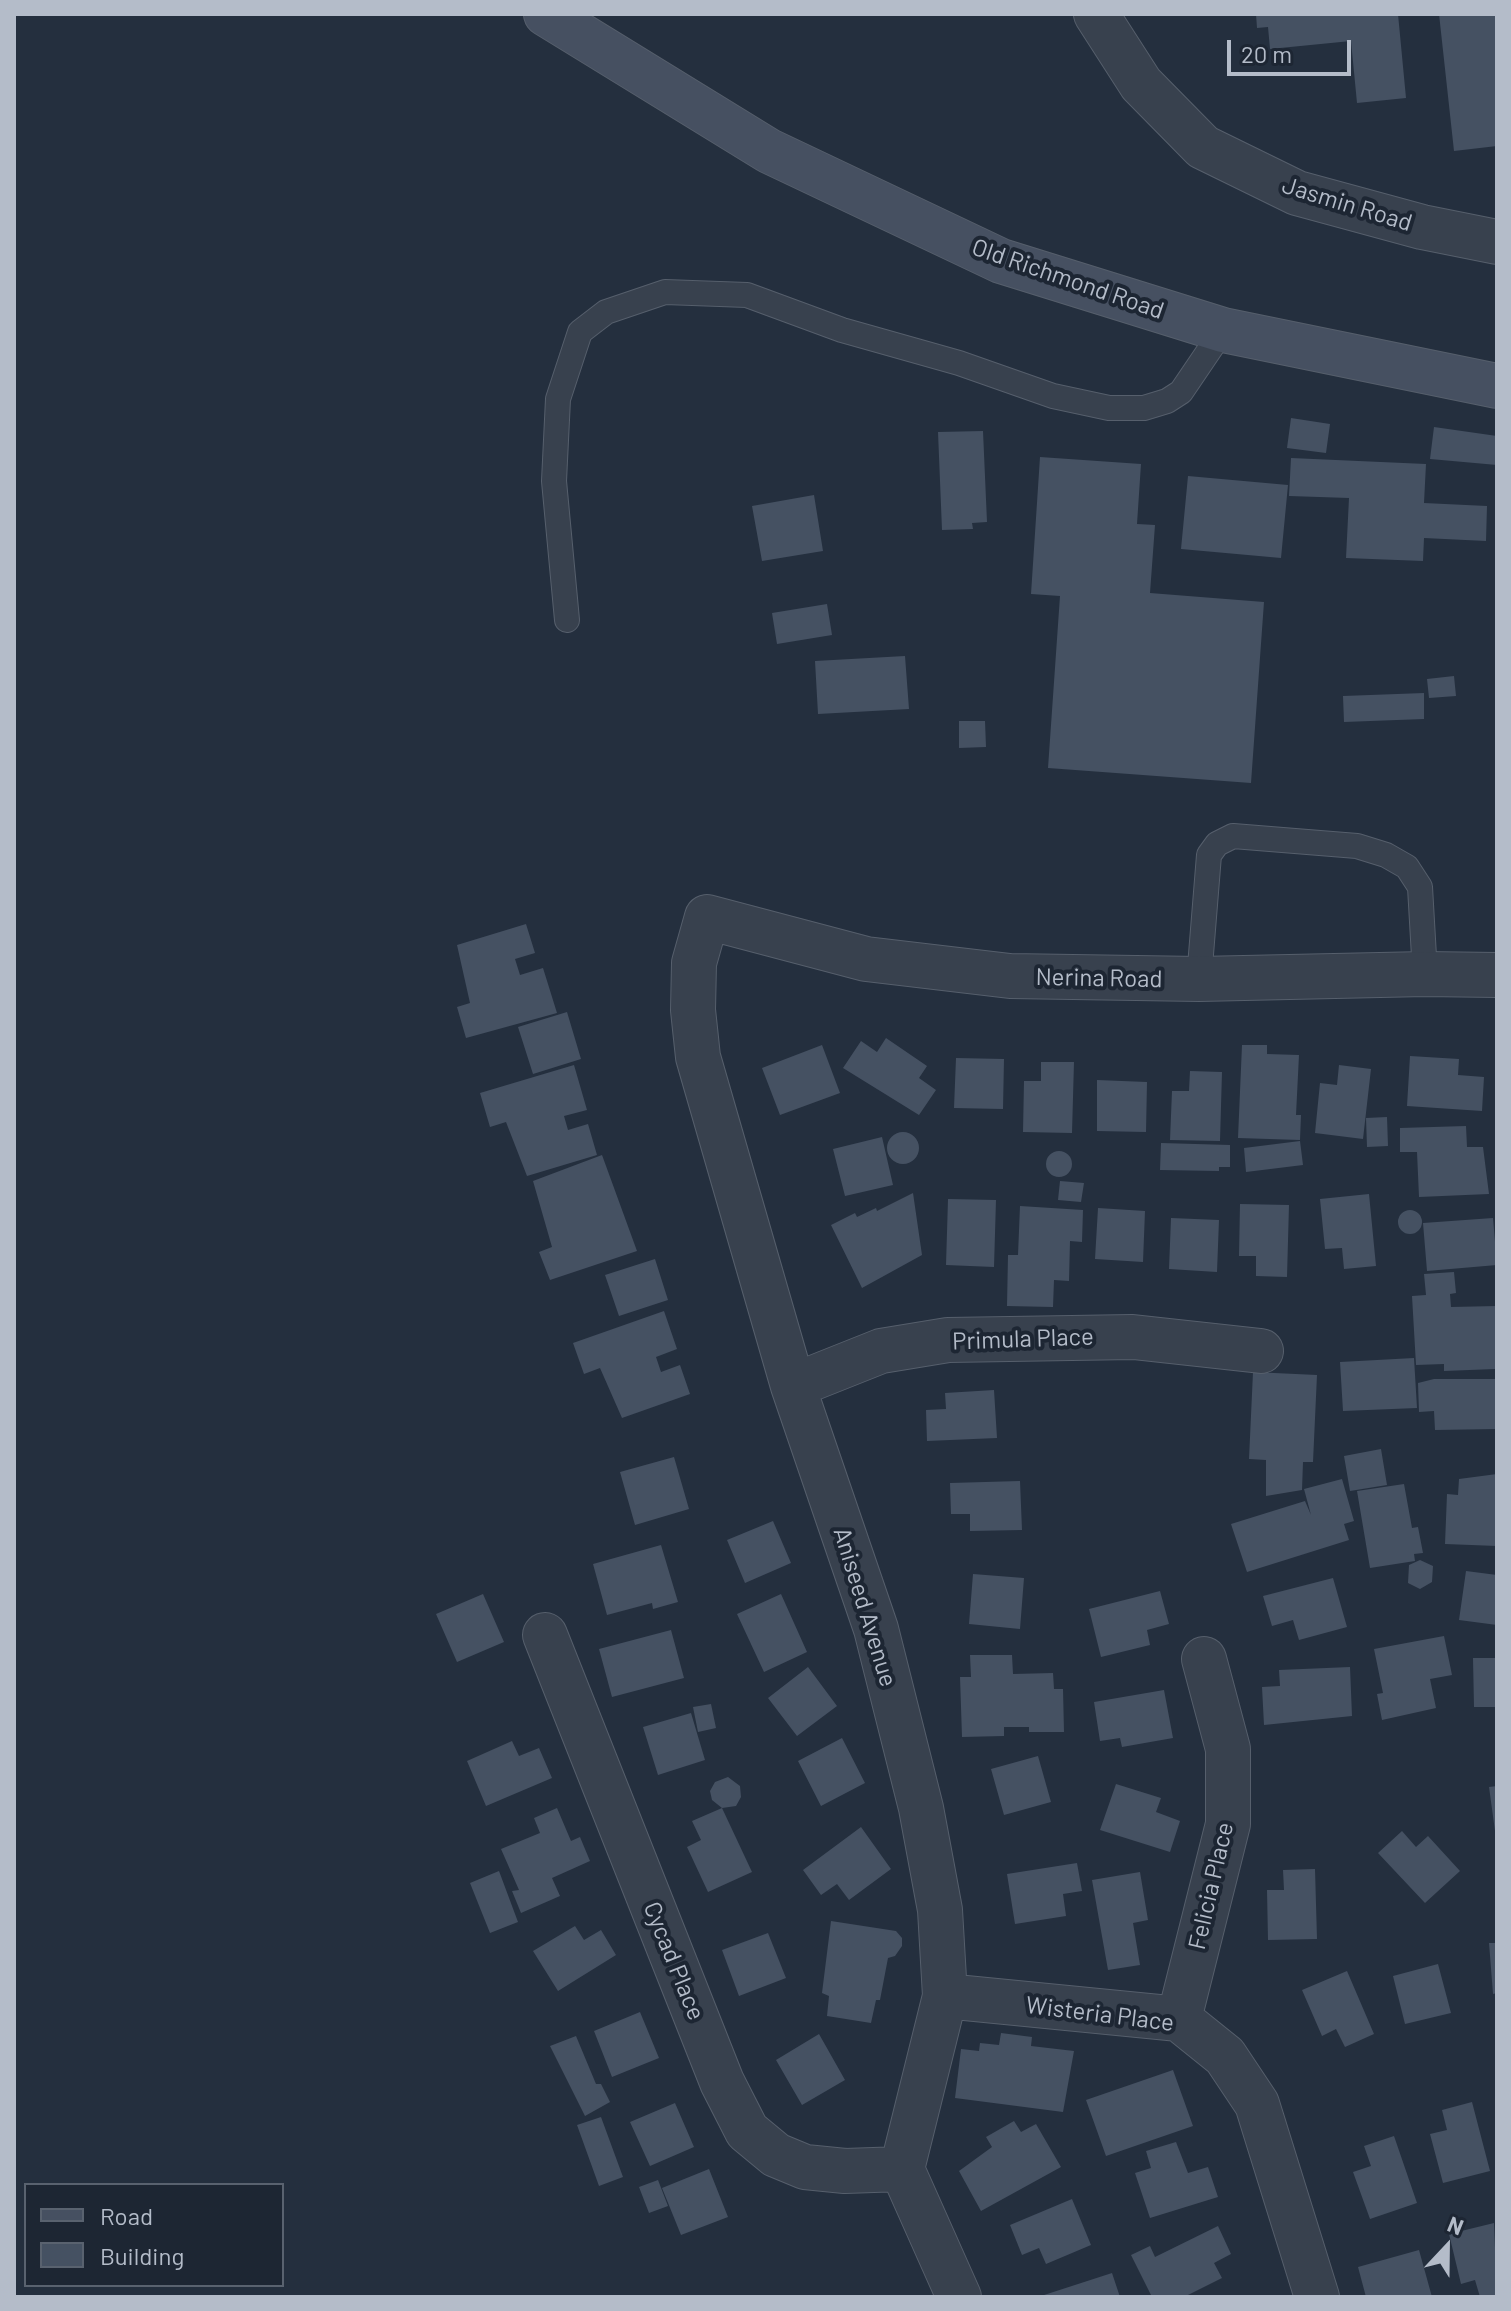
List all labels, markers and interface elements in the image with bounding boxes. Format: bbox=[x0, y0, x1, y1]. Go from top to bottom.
scale bar bbox=[1231, 24, 1355, 74]
text: 20 m bbox=[1241, 39, 1292, 68]
street label: Jasmin Road bbox=[1279, 171, 1415, 237]
street label: Old Richmond Road bbox=[968, 233, 1168, 325]
street label: Nerina Road bbox=[1035, 962, 1163, 994]
street label: Primula Place bbox=[952, 1322, 1094, 1356]
street label: Aniseed Avenue bbox=[827, 1524, 903, 1690]
street label: Felicia Place bbox=[1182, 1819, 1240, 1953]
street label: Cycad Place bbox=[637, 1898, 711, 2024]
street label: Wisteria Place bbox=[1024, 1991, 1176, 2037]
legend bbox=[24, 2183, 284, 2287]
text: Road bbox=[100, 2201, 153, 2230]
north arrow bbox=[1407, 2207, 1487, 2287]
text: N bbox=[1444, 2210, 1468, 2240]
text: Building bbox=[100, 2241, 184, 2270]

